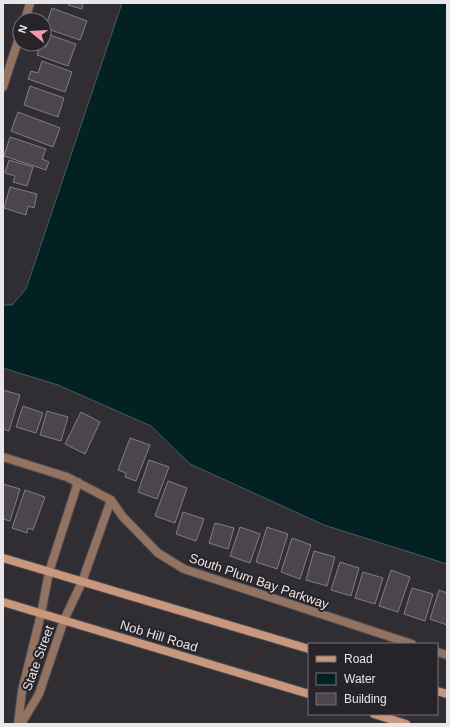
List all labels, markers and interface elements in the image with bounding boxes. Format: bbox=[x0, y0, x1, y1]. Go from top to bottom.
north arrow bbox=[12, 12, 52, 52]
text: N bbox=[16, 23, 29, 35]
street label: South Plum Bay Parkway bbox=[187, 550, 331, 612]
street label: Nob Hill Road bbox=[118, 617, 200, 655]
street label: State Street bbox=[19, 623, 57, 693]
legend bbox=[308, 643, 438, 715]
text: Road bbox=[344, 652, 373, 666]
text: Water bbox=[344, 672, 376, 686]
text: Building bbox=[344, 692, 387, 706]

